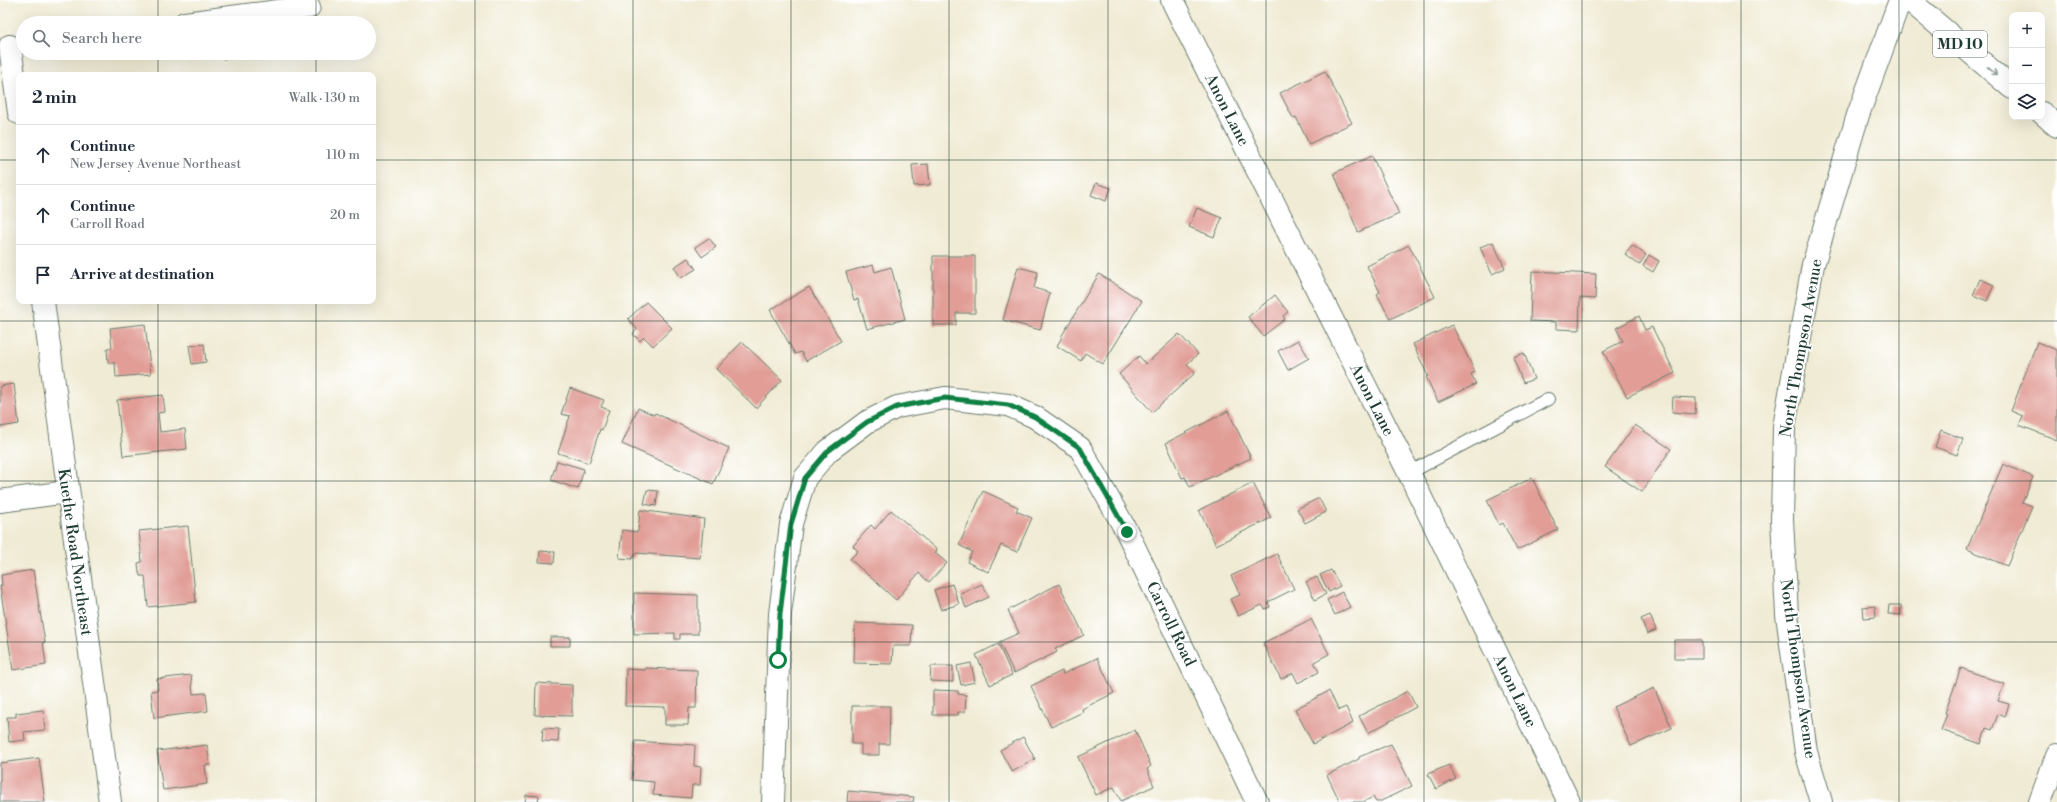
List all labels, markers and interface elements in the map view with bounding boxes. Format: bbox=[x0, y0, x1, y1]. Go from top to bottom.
map controls bbox=[2009, 12, 2045, 120]
button: + bbox=[2009, 12, 2045, 48]
search box bbox=[16, 16, 376, 60]
icon: search bbox=[30, 27, 52, 49]
text: Search here bbox=[62, 29, 142, 48]
road number: MD 10 bbox=[1933, 31, 1987, 57]
button: − bbox=[2009, 48, 2045, 84]
one-way arrow bbox=[1986, 66, 1997, 75]
street label: Anon Lane bbox=[1200, 70, 1254, 150]
button: layers bbox=[2009, 84, 2045, 120]
text: 2 min bbox=[32, 87, 77, 109]
text: Walk · 130 m bbox=[289, 90, 360, 106]
text: Continue bbox=[70, 137, 135, 156]
icon: ahead bbox=[32, 144, 54, 166]
text: 110 m bbox=[326, 147, 360, 163]
text: New Jersey Avenue Northeast bbox=[70, 156, 241, 172]
text: Continue bbox=[70, 197, 135, 216]
icon: ahead bbox=[32, 204, 54, 226]
text: 20 m bbox=[330, 207, 360, 223]
text: Carroll Road bbox=[70, 216, 145, 232]
street label: North Thompson Avenue bbox=[1775, 257, 1827, 439]
icon: arrive bbox=[32, 264, 54, 286]
text: Arrive at destination bbox=[70, 265, 214, 284]
street label: Anon Lane bbox=[1345, 360, 1399, 440]
street label: Kuethe Road Northeast bbox=[53, 467, 97, 637]
route end bbox=[1118, 523, 1136, 541]
street label: Carroll Road bbox=[1142, 578, 1200, 670]
street label: North Thompson Avenue bbox=[1776, 578, 1820, 760]
street label: Anon Lane bbox=[1488, 650, 1541, 731]
route start bbox=[769, 651, 787, 669]

